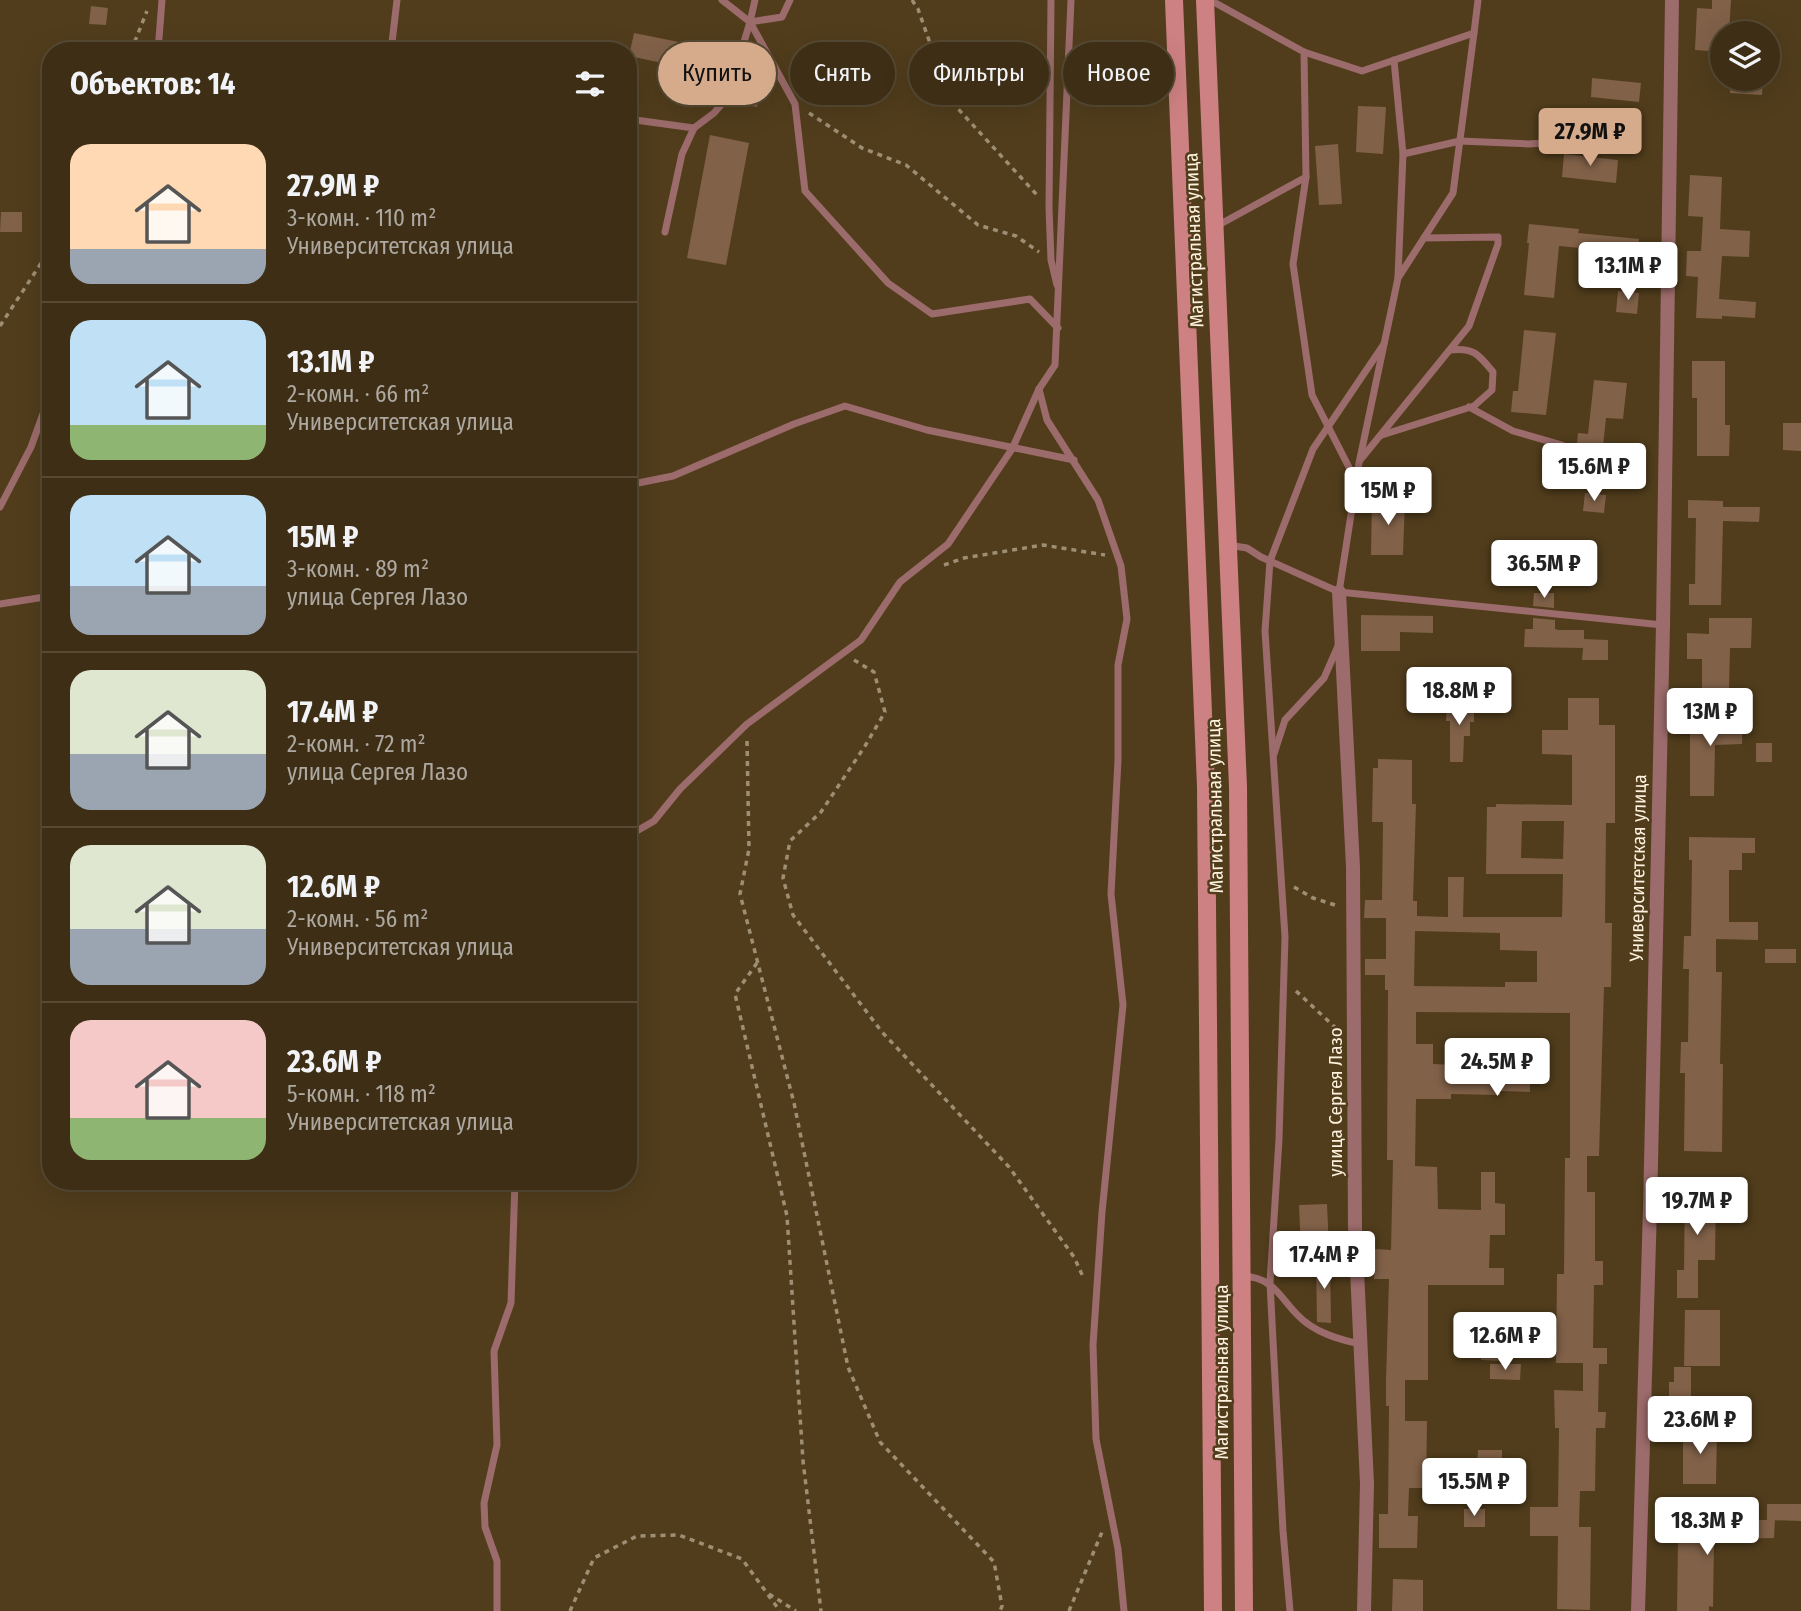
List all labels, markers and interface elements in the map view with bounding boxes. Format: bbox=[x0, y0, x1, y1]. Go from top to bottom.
map controls bbox=[1710, 21, 1780, 91]
button: layers bbox=[1710, 21, 1780, 91]
chip: Купить bbox=[658, 42, 776, 105]
chip: Снять bbox=[790, 42, 895, 105]
chip: Фильтры bbox=[909, 42, 1049, 105]
chip: Новое bbox=[1063, 42, 1174, 105]
icon: filters bbox=[571, 65, 609, 103]
text: Объектов: 14 bbox=[70, 66, 236, 102]
pin: 27.9M ₽ bbox=[1525, 108, 1655, 168]
text: 27.9M ₽ bbox=[1555, 117, 1625, 145]
street label: Магистральная улица bbox=[1179, 152, 1209, 328]
text: 27.9M ₽ bbox=[287, 168, 379, 204]
icon: home bbox=[126, 172, 210, 256]
text: 3-комн. · 110 m² bbox=[287, 204, 436, 232]
text: Университетская улица bbox=[287, 232, 514, 260]
pin: 13.1M ₽ bbox=[1563, 243, 1693, 302]
text: 13.1M ₽ bbox=[1594, 251, 1662, 279]
text: 13.1M ₽ bbox=[287, 344, 375, 380]
icon: home bbox=[126, 348, 210, 432]
text: 2-комн. · 66 m² bbox=[287, 380, 429, 408]
text: Университетская улица bbox=[287, 408, 514, 436]
pin: 15.6M ₽ bbox=[1529, 444, 1659, 503]
text: 15.6M ₽ bbox=[1558, 452, 1630, 480]
pin: 15M ₽ bbox=[1339, 468, 1437, 527]
text: 15M ₽ bbox=[1361, 476, 1415, 504]
text: 15M ₽ bbox=[287, 519, 359, 555]
icon: home bbox=[126, 523, 210, 607]
pin: 36.5M ₽ bbox=[1479, 540, 1609, 600]
text: 36.5M ₽ bbox=[1507, 549, 1581, 577]
text: 3-комн. · 89 m² bbox=[287, 555, 429, 583]
text: улица Сергея Лазо bbox=[287, 583, 468, 611]
pin: 18.8M ₽ bbox=[1394, 668, 1524, 727]
text: 18.8M ₽ bbox=[1422, 676, 1496, 704]
pin: 13M ₽ bbox=[1661, 688, 1759, 748]
text: 17.4M ₽ bbox=[287, 694, 378, 730]
text: 13M ₽ bbox=[1683, 697, 1737, 725]
icon: home bbox=[126, 698, 210, 782]
street label: Магистральная улица bbox=[1202, 718, 1228, 894]
text: 2-комн. · 72 m² bbox=[287, 730, 426, 758]
text: улица Сергея Лазо bbox=[287, 758, 468, 786]
street label: Университетская улица bbox=[1625, 774, 1651, 963]
text: 12.6M ₽ bbox=[287, 869, 380, 905]
icon: home bbox=[126, 873, 210, 957]
text: 2-комн. · 56 m² bbox=[287, 905, 428, 933]
text: Университетская улица bbox=[287, 933, 514, 961]
street label: улица Сергея Лазо bbox=[1324, 1027, 1347, 1177]
pin: 24.5M ₽ bbox=[1432, 1038, 1562, 1098]
text: 23.6M ₽ bbox=[287, 1044, 381, 1080]
text: 24.5M ₽ bbox=[1461, 1047, 1533, 1075]
icon: home bbox=[126, 1048, 210, 1132]
text: 5-комн. · 118 m² bbox=[287, 1080, 436, 1108]
text: Университетская улица bbox=[287, 1108, 514, 1136]
pin: 19.7M ₽ bbox=[1632, 1178, 1762, 1237]
text: 19.7M ₽ bbox=[1662, 1186, 1732, 1214]
pin: 17.4M ₽ bbox=[1259, 1232, 1389, 1291]
text: 17.4M ₽ bbox=[1289, 1240, 1359, 1268]
street label: Магистральная улица bbox=[1210, 1285, 1233, 1459]
pin: 12.6M ₽ bbox=[1440, 1312, 1570, 1372]
text: 12.6M ₽ bbox=[1469, 1321, 1541, 1349]
pin: 23.6M ₽ bbox=[1635, 1396, 1765, 1456]
text: 23.6M ₽ bbox=[1664, 1405, 1736, 1433]
pin: 15.5M ₽ bbox=[1409, 1458, 1539, 1518]
text: 15.5M ₽ bbox=[1438, 1467, 1510, 1495]
pin: 18.3M ₽ bbox=[1642, 1498, 1772, 1557]
text: 18.3M ₽ bbox=[1671, 1506, 1743, 1534]

